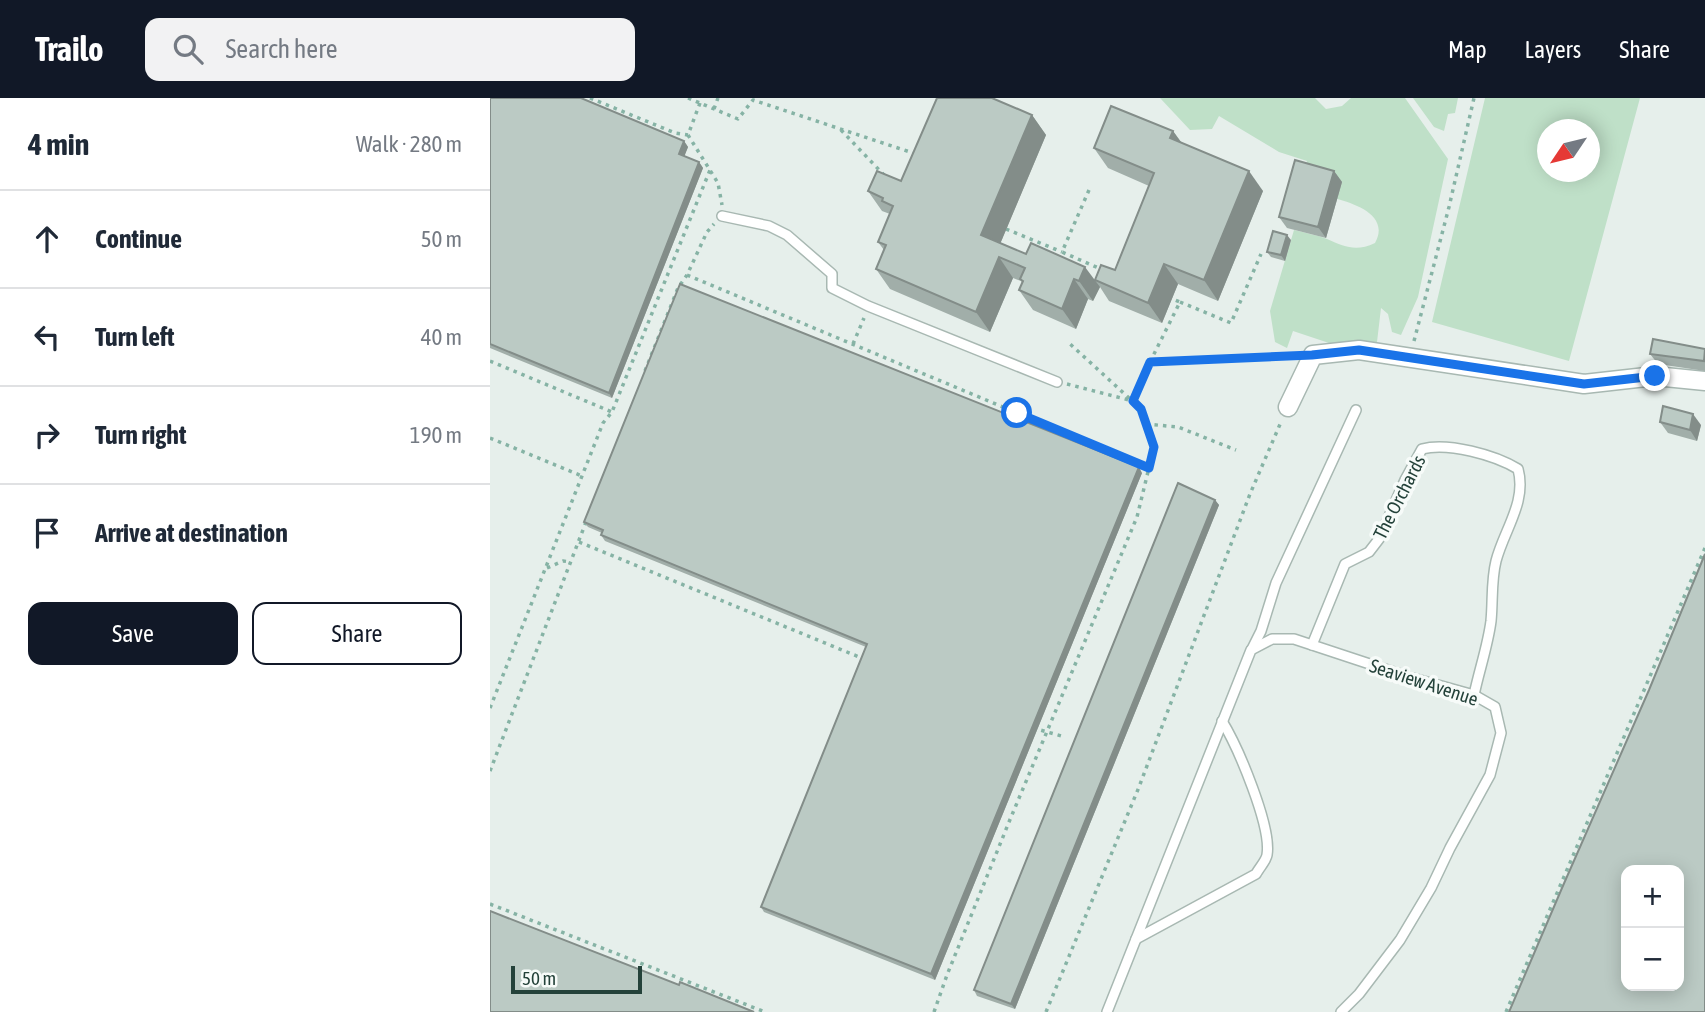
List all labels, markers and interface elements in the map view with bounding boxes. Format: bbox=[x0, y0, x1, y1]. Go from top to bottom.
search box bbox=[145, 18, 635, 81]
text: Trailo bbox=[35, 30, 103, 68]
icon: search bbox=[169, 30, 207, 68]
text: Search here bbox=[225, 34, 338, 64]
text: Map bbox=[1448, 36, 1487, 63]
text: Layers bbox=[1525, 36, 1581, 63]
text: Share bbox=[1619, 36, 1670, 63]
north arrow bbox=[1537, 119, 1600, 182]
text: 4 min bbox=[28, 127, 89, 161]
text: Walk · 280 m bbox=[356, 131, 462, 157]
icon: ahead bbox=[28, 220, 66, 258]
text: Continue bbox=[95, 224, 182, 254]
text: 50 m bbox=[421, 226, 462, 252]
icon: left bbox=[28, 318, 66, 356]
text: Turn left bbox=[95, 322, 175, 352]
text: 40 m bbox=[421, 324, 462, 350]
route end bbox=[1639, 360, 1670, 391]
route start bbox=[1001, 397, 1032, 428]
icon: right bbox=[28, 416, 66, 454]
text: Turn right bbox=[95, 420, 186, 450]
text: 190 m bbox=[410, 422, 462, 448]
street label: The Orchards bbox=[1368, 451, 1430, 543]
icon: arrive bbox=[28, 514, 66, 552]
text: Arrive at destination bbox=[95, 518, 288, 548]
button: Save bbox=[28, 602, 238, 665]
button: Share bbox=[252, 602, 462, 665]
street label: Seaview Avenue bbox=[1367, 654, 1481, 710]
map controls bbox=[1621, 865, 1684, 991]
button: + bbox=[1621, 865, 1684, 928]
button: − bbox=[1621, 928, 1684, 991]
scale bar bbox=[511, 963, 642, 995]
text: 50 m bbox=[522, 967, 556, 989]

